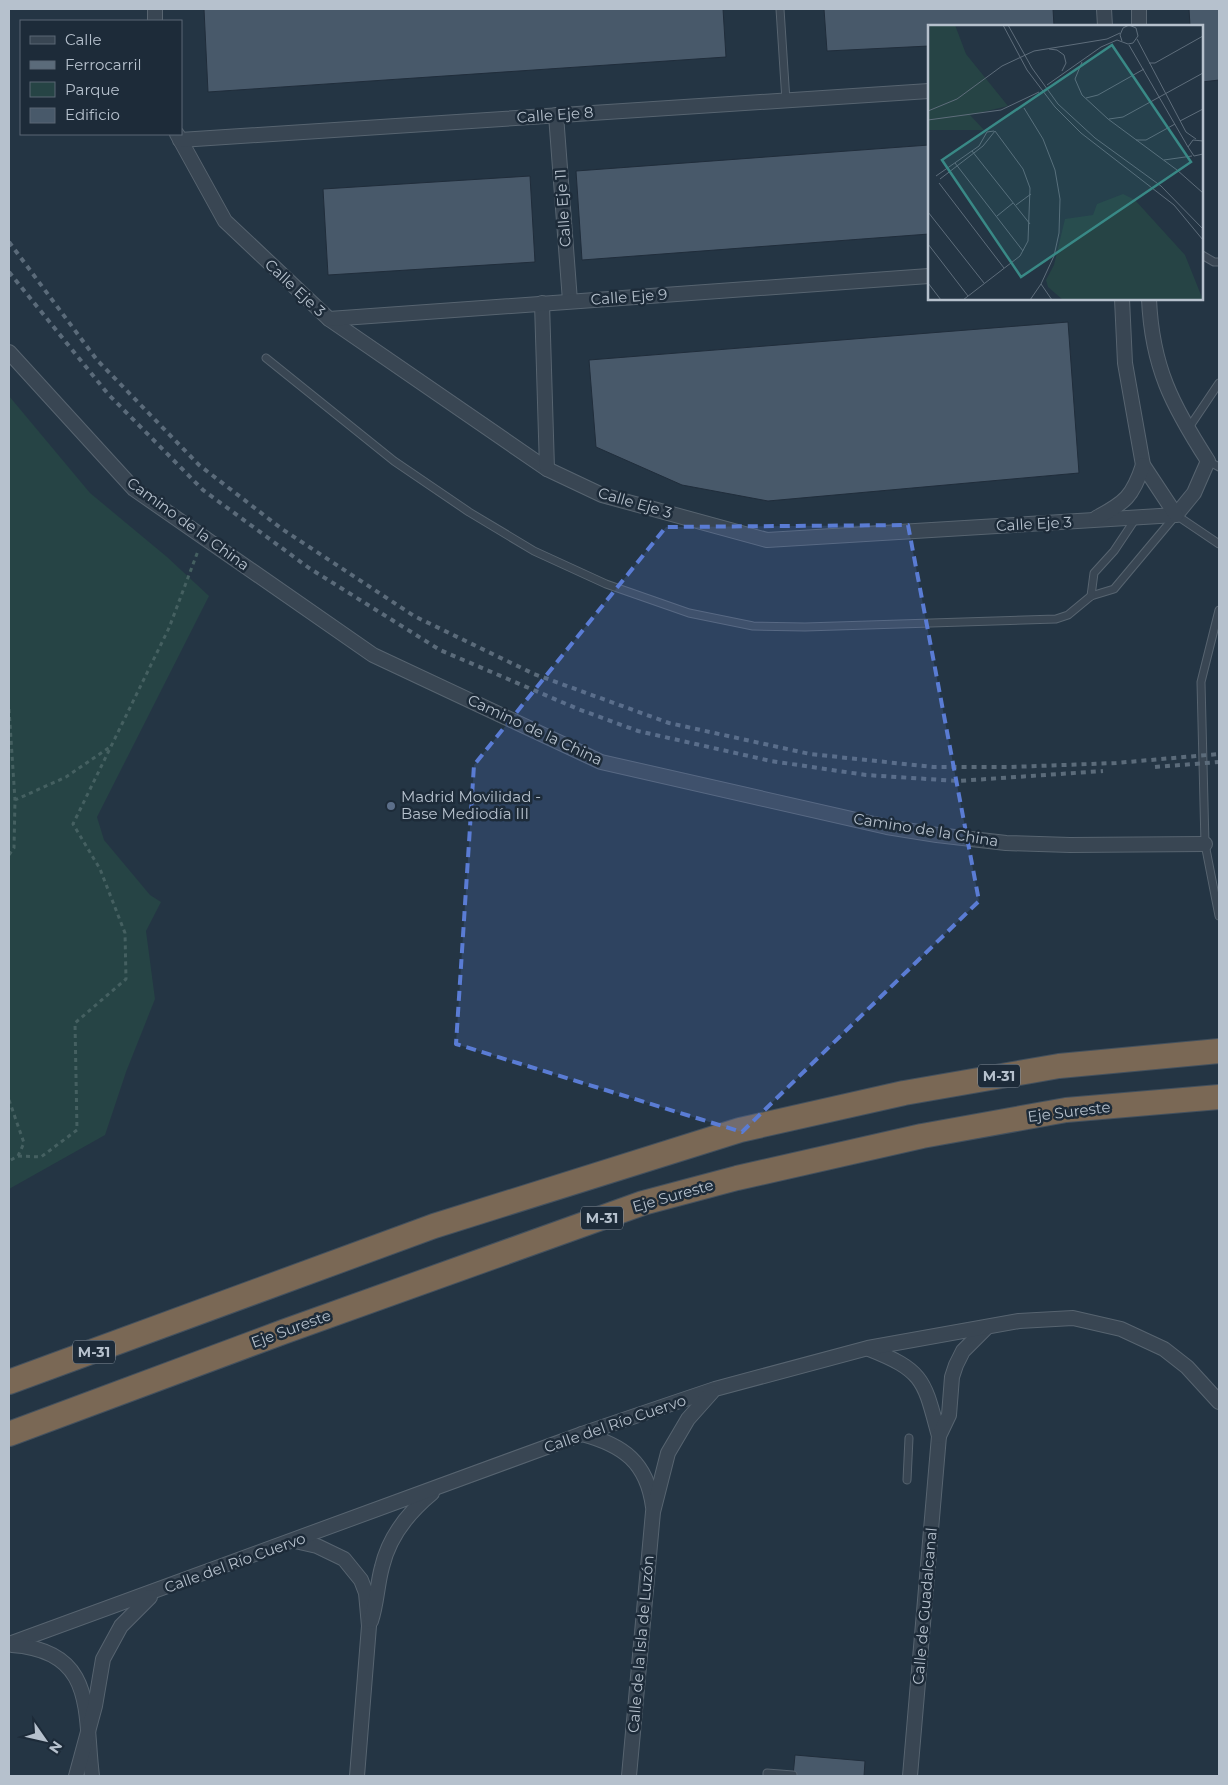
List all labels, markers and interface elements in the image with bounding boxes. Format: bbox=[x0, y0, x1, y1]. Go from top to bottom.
legend bbox=[20, 20, 182, 135]
inset map bbox=[928, 25, 1203, 300]
text: Calle bbox=[65, 30, 102, 49]
text: Ferrocarril bbox=[65, 55, 142, 74]
text: Parque bbox=[65, 80, 120, 99]
street label: Calle Eje 8 bbox=[516, 102, 594, 127]
text: Edificio bbox=[65, 105, 120, 124]
street label: Calle Eje 11 bbox=[550, 168, 575, 248]
street label: Calle Eje 3 bbox=[261, 255, 330, 321]
street label: Calle Eje 9 bbox=[590, 284, 668, 309]
street label: Camino de la China bbox=[123, 473, 253, 574]
street label: Calle Eje 3 bbox=[596, 483, 674, 522]
street label: Calle Eje 3 bbox=[996, 512, 1072, 535]
street label: Camino de la China bbox=[465, 690, 606, 769]
place label: Madrid Movilidad - Base Mediodía III bbox=[401, 787, 541, 823]
marker: Madrid Movilidad - Base Mediodía III bbox=[385, 800, 397, 812]
street label: Camino de la China bbox=[852, 809, 1000, 850]
road number: M-31 bbox=[978, 1064, 1020, 1088]
street label: Eje Sureste bbox=[1026, 1097, 1112, 1126]
street label: Eje Sureste bbox=[630, 1175, 716, 1216]
road number: M-31 bbox=[581, 1206, 623, 1230]
street label: Eje Sureste bbox=[248, 1305, 333, 1352]
road number: M-31 bbox=[73, 1340, 115, 1364]
street label: Calle del Río Cuervo bbox=[541, 1390, 688, 1457]
street label: Calle de Guadalcanal bbox=[908, 1527, 941, 1685]
street label: Calle del Río Cuervo bbox=[162, 1528, 308, 1597]
street label: Calle de la Isla de Luzón bbox=[623, 1554, 658, 1734]
north arrow bbox=[20, 1715, 70, 1765]
text: N bbox=[45, 1738, 66, 1757]

